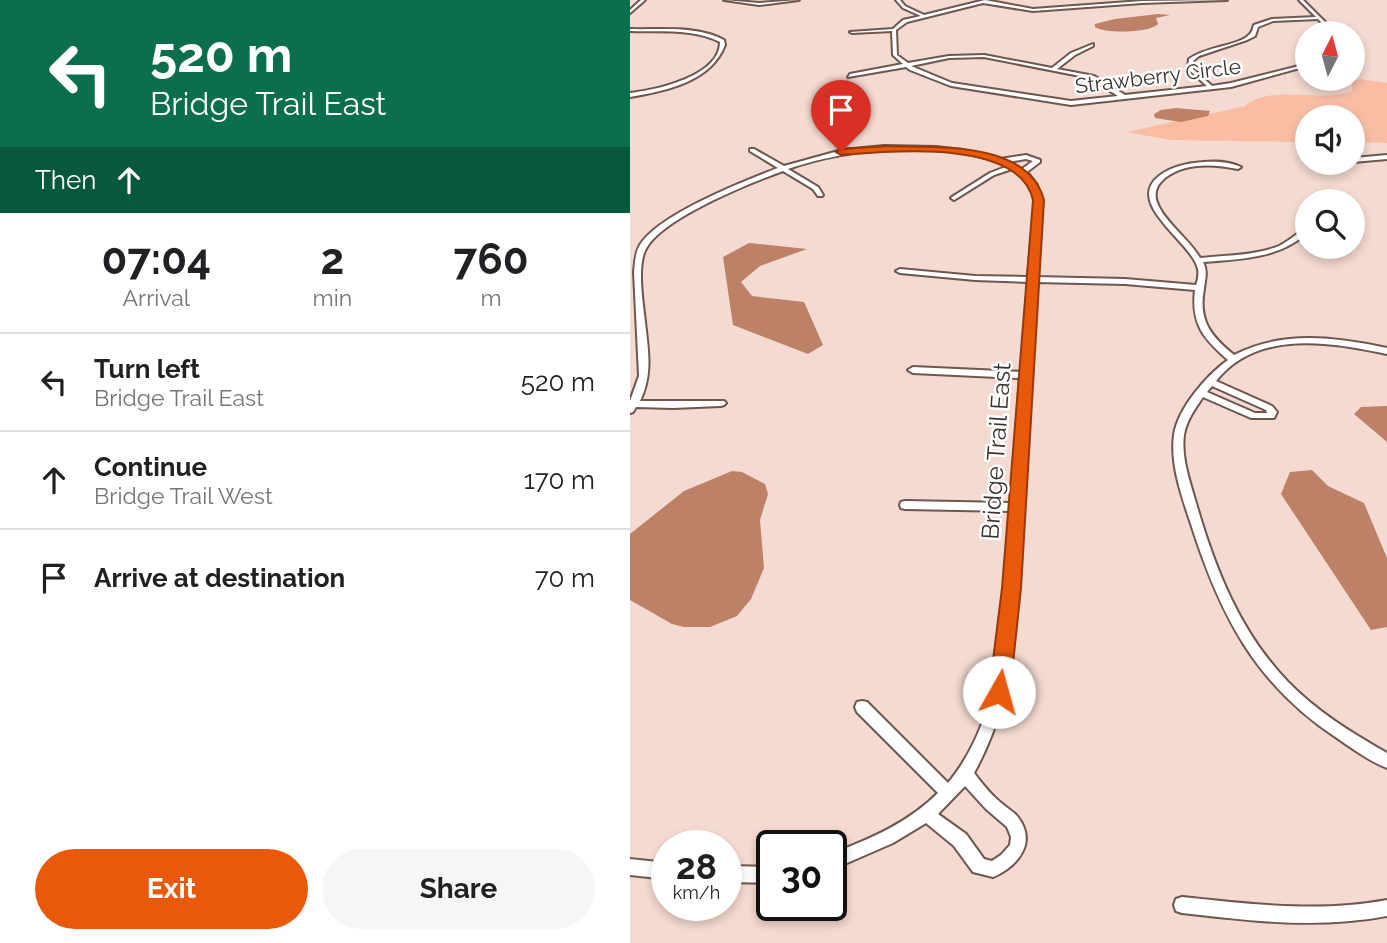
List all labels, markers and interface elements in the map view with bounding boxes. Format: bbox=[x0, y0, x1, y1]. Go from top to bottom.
north arrow bbox=[1295, 21, 1365, 91]
map controls bbox=[1295, 21, 1365, 259]
text: 520 m bbox=[150, 26, 292, 83]
icon: left bbox=[35, 28, 126, 119]
street label: Strawberry Circle bbox=[1074, 53, 1242, 99]
pin bbox=[811, 80, 871, 152]
text: Bridge Trail East bbox=[150, 85, 386, 122]
icon: arrive bbox=[822, 91, 860, 129]
button: sound bbox=[1295, 105, 1365, 175]
icon: ahead bbox=[110, 161, 148, 199]
text: Then bbox=[35, 165, 96, 195]
button: search bbox=[1295, 189, 1365, 259]
text: 07:04 bbox=[102, 235, 211, 284]
text: 2 bbox=[320, 235, 344, 284]
text: 760 bbox=[454, 235, 528, 284]
text: Arrival bbox=[123, 284, 190, 311]
text: min bbox=[313, 284, 352, 311]
text: m bbox=[480, 284, 502, 311]
text: Turn left bbox=[94, 354, 200, 384]
street label: Bridge Trail East bbox=[975, 362, 1017, 540]
icon: left bbox=[35, 363, 73, 401]
text: 520 m bbox=[521, 367, 595, 397]
text: Bridge Trail East bbox=[94, 384, 264, 411]
text: Continue bbox=[94, 452, 207, 482]
icon: ahead bbox=[35, 461, 73, 499]
text: 170 m bbox=[524, 465, 595, 495]
text: Bridge Trail West bbox=[94, 482, 273, 509]
icon: arrive bbox=[35, 559, 73, 597]
text: Arrive at destination bbox=[94, 563, 345, 593]
text: 70 m bbox=[535, 563, 595, 593]
position arrow bbox=[962, 655, 1036, 729]
speed limit sign: 30 bbox=[756, 830, 847, 921]
text: 28 bbox=[676, 846, 717, 887]
button: Exit bbox=[35, 849, 308, 929]
button: Share bbox=[322, 849, 595, 929]
text: km/h bbox=[673, 882, 720, 903]

